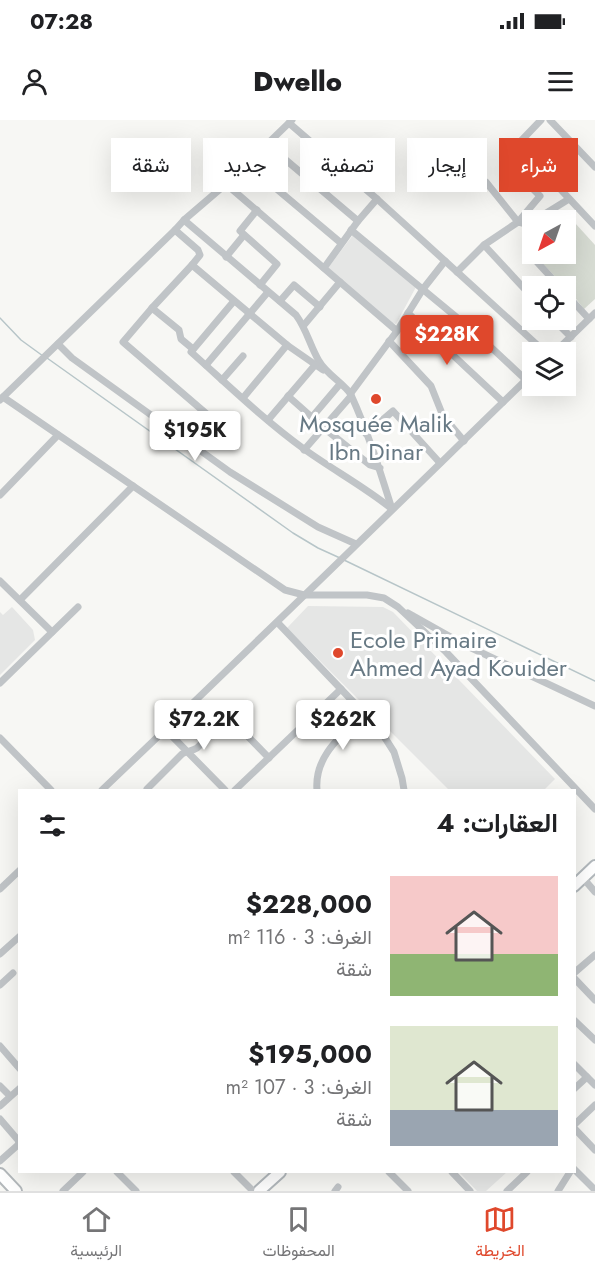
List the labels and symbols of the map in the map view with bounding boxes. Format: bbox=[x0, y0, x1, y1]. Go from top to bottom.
north arrow bbox=[522, 210, 576, 264]
pin: $228K bbox=[405, 315, 489, 366]
marker: Mosquée Malik Ibn Dinar bbox=[369, 392, 383, 406]
place label: Mosquée Malik Ibn Dinar bbox=[299, 406, 453, 469]
pin: $195K bbox=[153, 411, 237, 462]
place label: Ecole Primaire Ahmed Ayad Kouider bbox=[350, 622, 568, 685]
marker: Ecole Primaire Ahmed Ayad Kouider bbox=[331, 646, 345, 660]
pin: $72.2K bbox=[155, 700, 253, 751]
pin: $262K bbox=[301, 700, 385, 751]

